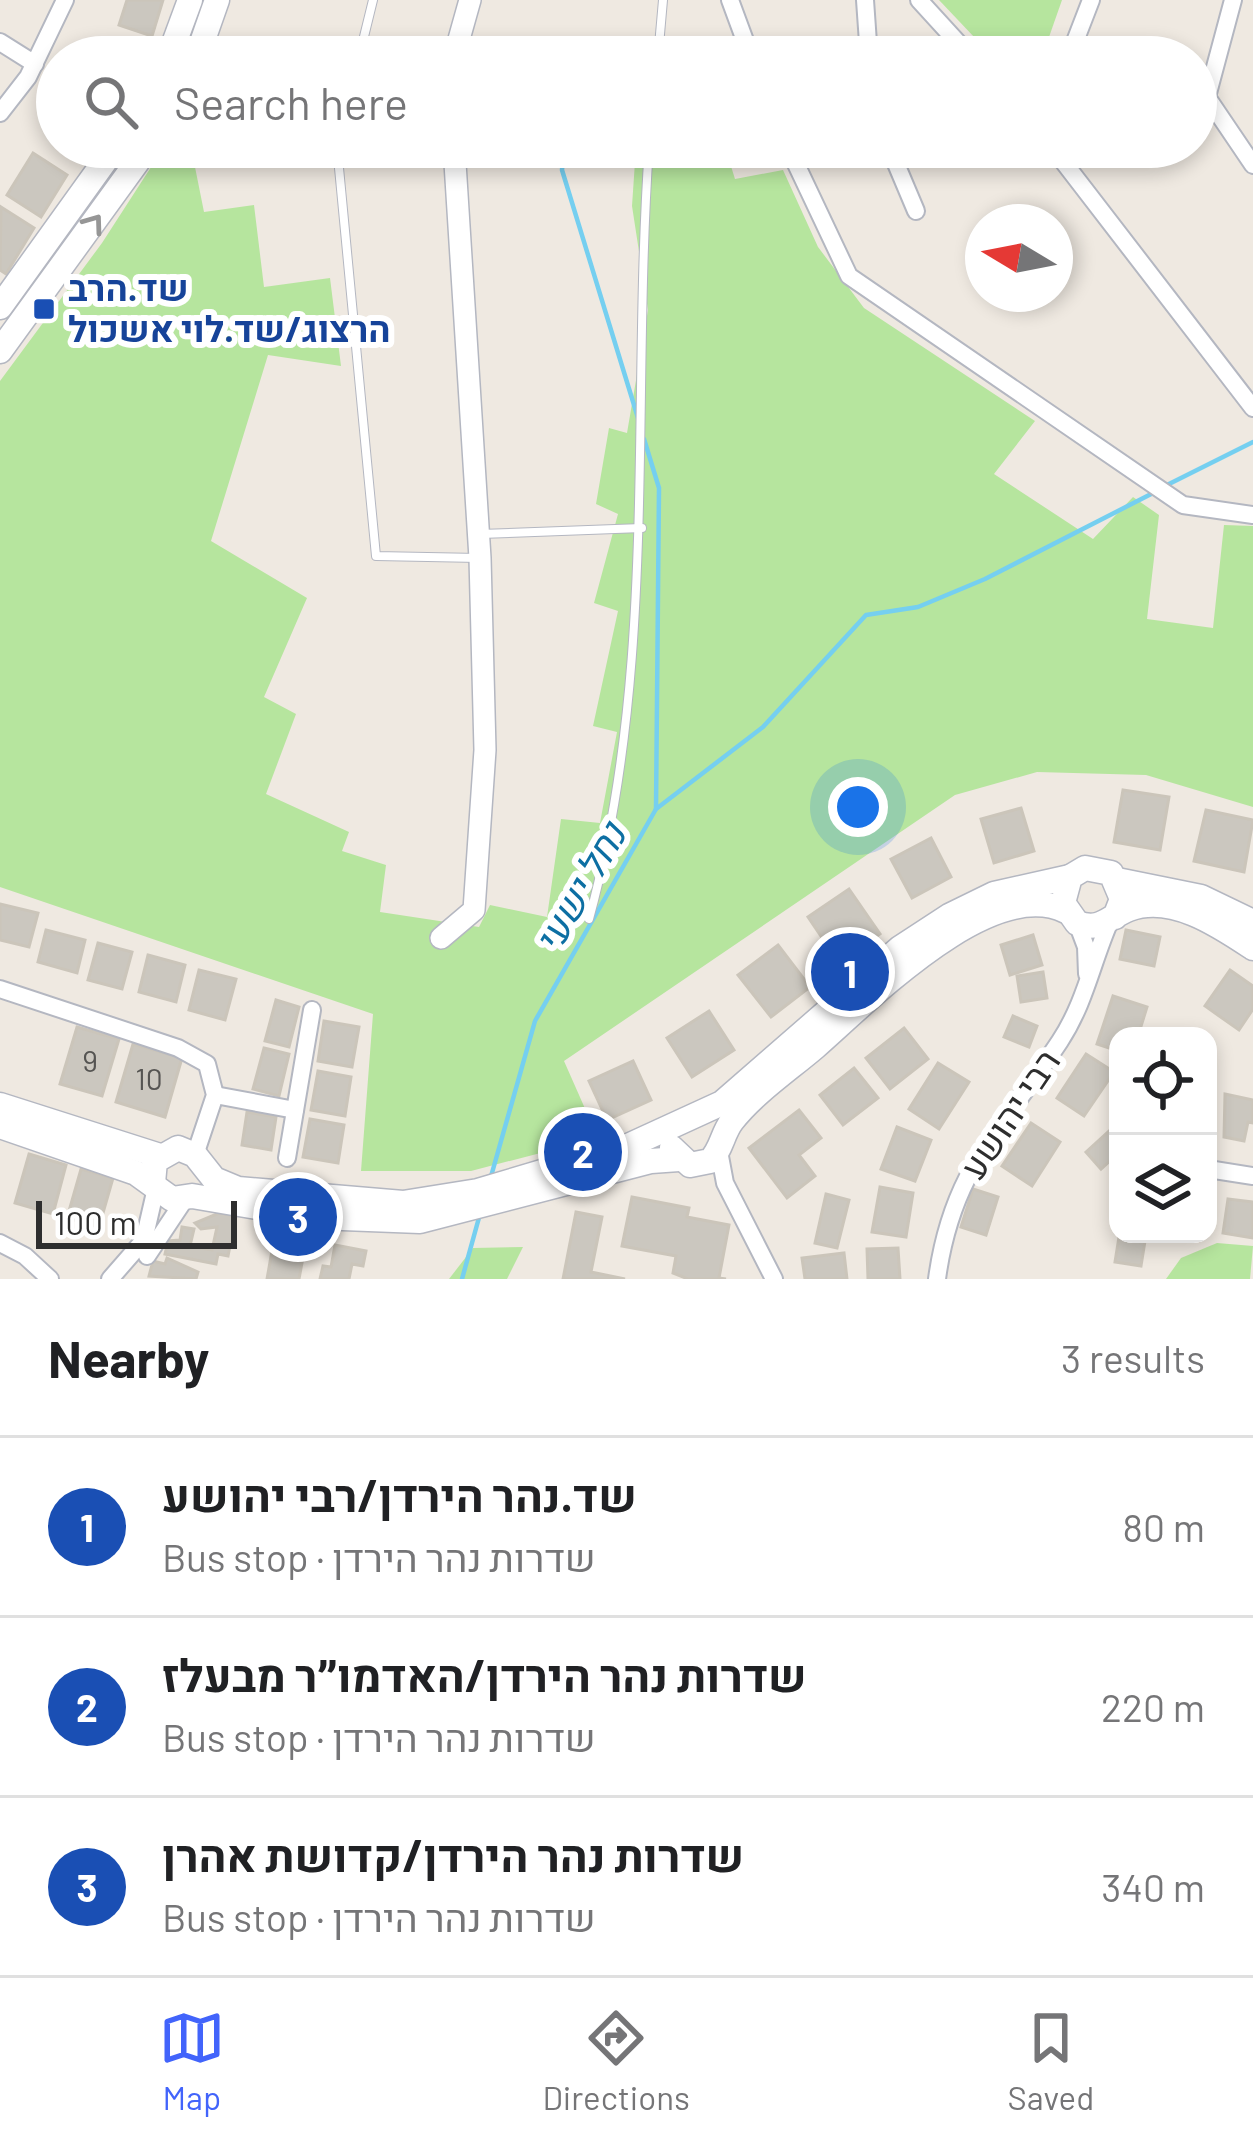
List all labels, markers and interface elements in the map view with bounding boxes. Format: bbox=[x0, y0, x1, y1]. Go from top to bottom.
search box bbox=[36, 36, 1217, 168]
icon: search bbox=[78, 69, 144, 135]
text: Search here bbox=[174, 75, 408, 129]
north arrow bbox=[965, 204, 1073, 312]
one-way arrow bbox=[80, 214, 102, 236]
place label: שד.הרב הרצוג/שד.לוי אשכול bbox=[68, 265, 391, 349]
marker: שד.הרב הרצוג/שד.לוי אשכול bbox=[31, 296, 57, 322]
your location bbox=[828, 777, 888, 837]
water label: נחל ישעי bbox=[523, 811, 636, 961]
pin: 1 bbox=[811, 927, 889, 1017]
map controls bbox=[1109, 1027, 1217, 1243]
button: locate bbox=[1109, 1027, 1217, 1135]
street label: רבי יהושע bbox=[950, 1040, 1068, 1186]
house number: 9 bbox=[82, 1042, 98, 1078]
house number: 10 bbox=[135, 1060, 163, 1096]
pin: 2 bbox=[544, 1107, 622, 1197]
button: layers bbox=[1109, 1135, 1217, 1243]
pin: 3 bbox=[259, 1172, 337, 1262]
scale bar bbox=[36, 1195, 237, 1248]
text: 100 m bbox=[54, 1202, 137, 1242]
text: Nearby bbox=[48, 1327, 209, 1388]
text: 3 results bbox=[1061, 1334, 1205, 1381]
text: שד.נהר הירדן/רבי יהושע bbox=[162, 1467, 637, 1521]
text: 1 bbox=[80, 1503, 94, 1550]
text: 80 m bbox=[1123, 1503, 1205, 1550]
text: Bus stop · שדרות נהר הירדן bbox=[162, 1533, 596, 1580]
text: שדרות נהר הירדן/האדמו״ר מבעלז bbox=[162, 1647, 807, 1701]
text: 2 bbox=[76, 1683, 98, 1730]
text: 220 m bbox=[1101, 1683, 1205, 1730]
text: Bus stop · שדרות נהר הירדן bbox=[162, 1713, 596, 1760]
text: שדרות נהר הירדן/קדושת אהרן bbox=[162, 1827, 744, 1881]
text: 3 bbox=[76, 1863, 98, 1910]
text: 340 m bbox=[1101, 1863, 1205, 1910]
text: Bus stop · שדרות נהר הירדן bbox=[162, 1893, 596, 1940]
tab: Map bbox=[159, 2005, 225, 2117]
tab: Directions bbox=[542, 2005, 690, 2117]
tab: Saved bbox=[1008, 2005, 1094, 2117]

